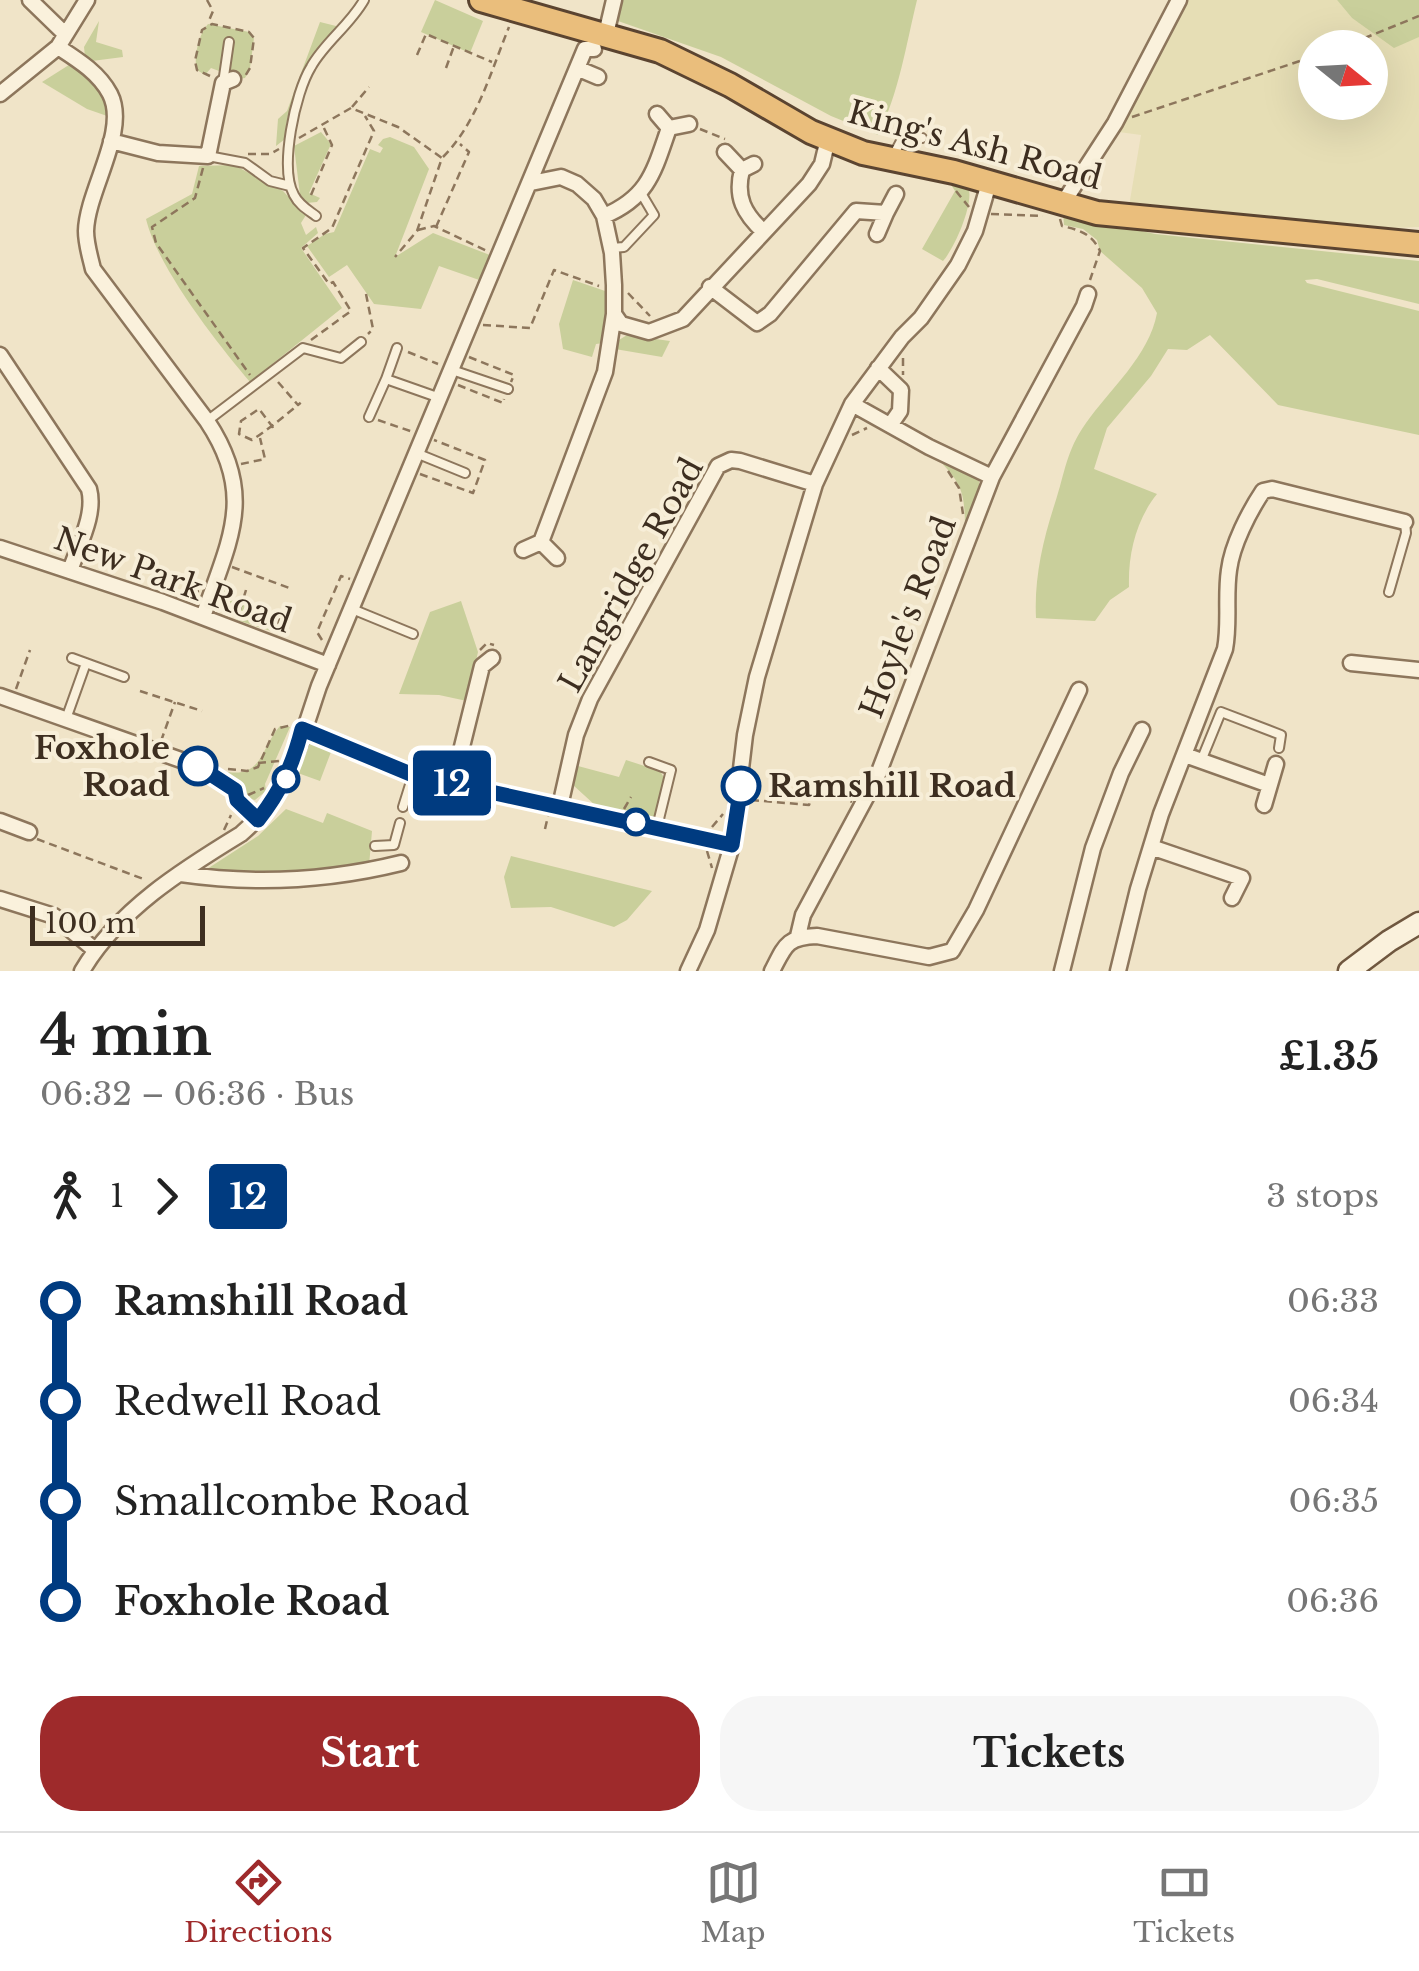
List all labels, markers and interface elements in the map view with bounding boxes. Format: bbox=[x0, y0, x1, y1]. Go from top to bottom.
north arrow bbox=[1298, 30, 1388, 120]
map controls bbox=[1298, 30, 1388, 120]
street label: King's Ash Road bbox=[844, 92, 1106, 198]
street label: Langridge Road bbox=[550, 451, 712, 699]
street label: Hoyle's Road bbox=[851, 510, 965, 724]
street label: New Park Road bbox=[49, 519, 297, 641]
place label: Foxhole Road bbox=[34, 728, 170, 805]
marker: Foxhole Road bbox=[179, 747, 217, 785]
line badge: 12 bbox=[407, 750, 497, 816]
text: 12 bbox=[433, 762, 471, 805]
unlabelled marker bbox=[273, 766, 299, 792]
place label: Ramshill Road bbox=[768, 766, 1016, 806]
marker: Ramshill Road bbox=[722, 767, 760, 805]
unlabelled marker bbox=[623, 809, 649, 835]
scale bar bbox=[30, 901, 205, 946]
text: 100 m bbox=[45, 906, 136, 941]
text: 4 min bbox=[40, 1002, 212, 1070]
text: £1.35 bbox=[1279, 1033, 1379, 1080]
text: 06:32 – 06:36 · Bus bbox=[40, 1074, 354, 1114]
icon: walk bbox=[40, 1169, 95, 1224]
icon: forward bbox=[139, 1169, 194, 1224]
text: 12 bbox=[229, 1175, 267, 1218]
text: 1 bbox=[110, 1176, 124, 1216]
text: 3 stops bbox=[1266, 1176, 1379, 1216]
text: Ramshill Road bbox=[114, 1278, 408, 1325]
text: 06:33 bbox=[1287, 1281, 1379, 1321]
text: Redwell Road bbox=[114, 1378, 381, 1425]
text: 06:34 bbox=[1288, 1381, 1379, 1421]
text: Smallcombe Road bbox=[114, 1478, 470, 1525]
text: 06:35 bbox=[1289, 1481, 1379, 1521]
text: Foxhole Road bbox=[114, 1578, 390, 1625]
text: 06:36 bbox=[1286, 1581, 1379, 1621]
button: Start bbox=[40, 1696, 700, 1811]
button: Tickets bbox=[720, 1696, 1379, 1811]
tab: Directions bbox=[184, 1855, 333, 1950]
tab: Map bbox=[701, 1855, 766, 1950]
tab: Tickets bbox=[1133, 1855, 1235, 1950]

